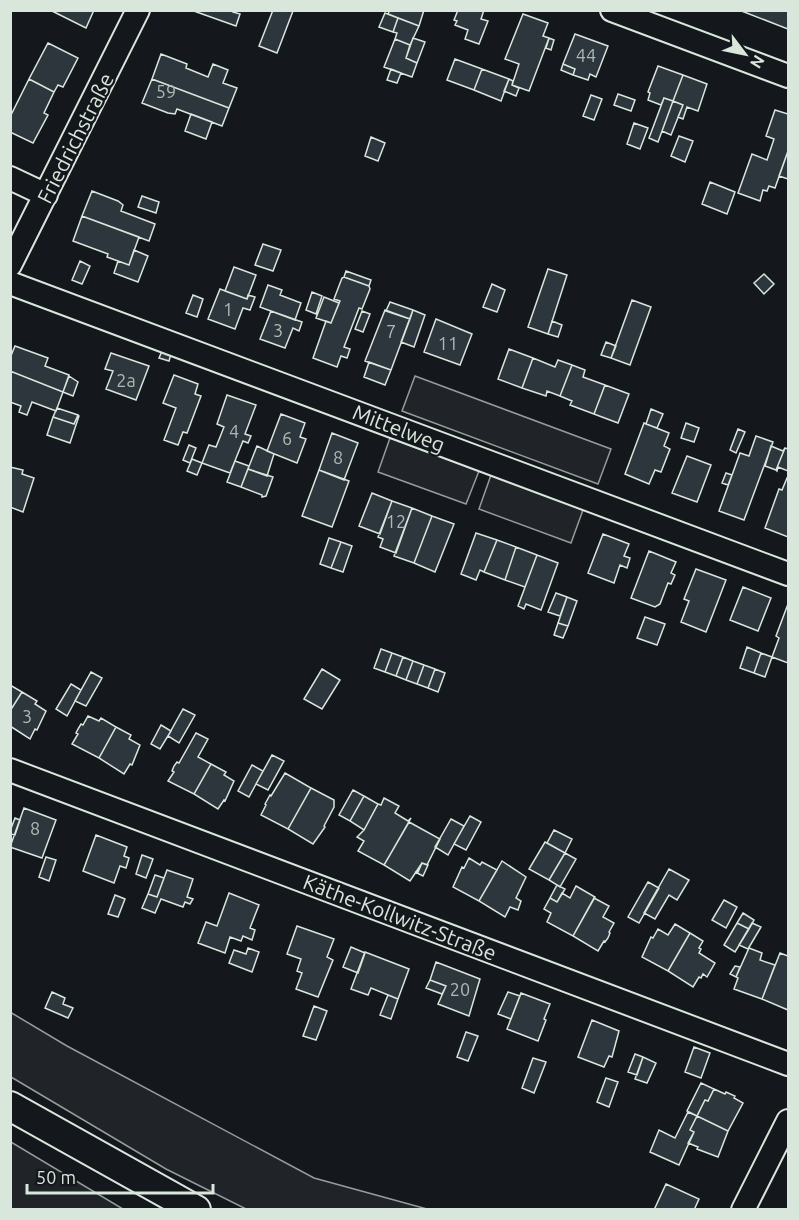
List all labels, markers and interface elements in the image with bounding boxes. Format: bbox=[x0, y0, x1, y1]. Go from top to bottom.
north arrow bbox=[715, 24, 775, 84]
house number: 44 bbox=[576, 45, 596, 65]
text: N bbox=[747, 52, 769, 72]
street label: Friedrichstraße bbox=[32, 69, 118, 207]
house number: 59 bbox=[156, 81, 176, 101]
house number: 1 bbox=[223, 299, 233, 319]
house number: 3 bbox=[273, 320, 283, 340]
house number: 7 bbox=[386, 321, 396, 341]
house number: 11 bbox=[438, 333, 458, 353]
house number: 2a bbox=[116, 370, 136, 390]
street label: Mittelweg bbox=[349, 399, 449, 457]
house number: 4 bbox=[229, 421, 239, 441]
house number: 6 bbox=[282, 428, 292, 448]
house number: 8 bbox=[333, 447, 343, 467]
house number: 12 bbox=[386, 511, 406, 531]
house number: 3 bbox=[22, 706, 32, 726]
house number: 8 bbox=[30, 818, 40, 838]
street label: Käthe-Kollwitz-Straße bbox=[300, 869, 500, 965]
house number: 20 bbox=[450, 979, 470, 999]
scale bar bbox=[27, 1157, 213, 1195]
text: 50 m bbox=[36, 1167, 76, 1187]

